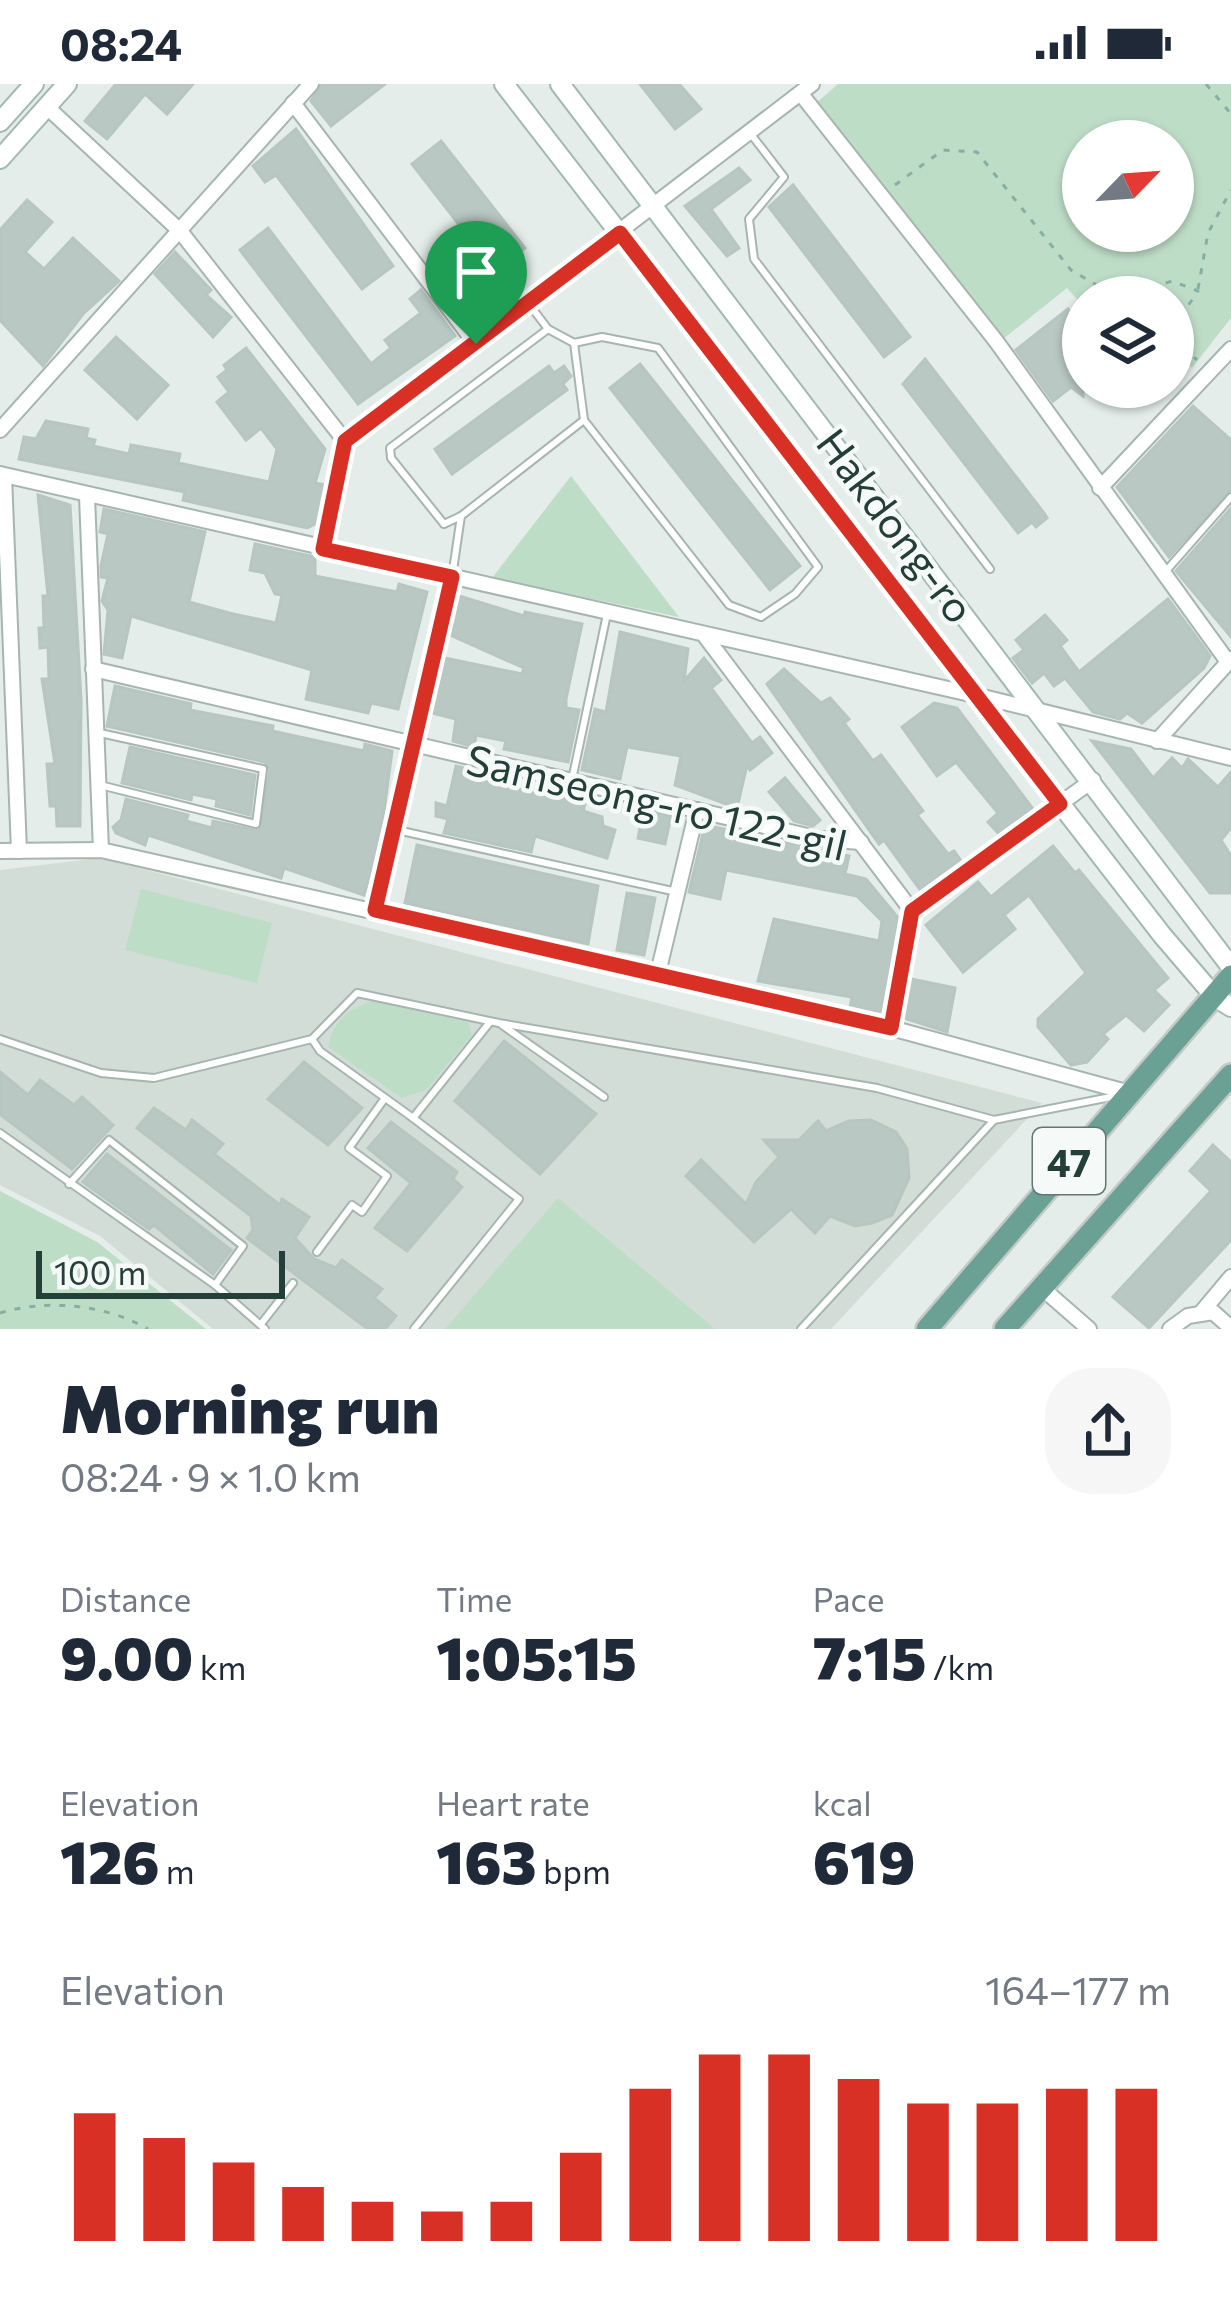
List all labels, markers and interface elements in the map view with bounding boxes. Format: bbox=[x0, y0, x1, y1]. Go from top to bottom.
text: 08:24 bbox=[60, 15, 182, 70]
north arrow bbox=[1062, 120, 1194, 252]
map controls bbox=[1062, 120, 1194, 408]
pin bbox=[425, 221, 527, 344]
icon: arrive bbox=[443, 239, 509, 305]
button: layers bbox=[1062, 276, 1194, 408]
street label: Hakdong-ro bbox=[807, 418, 987, 632]
street label: Samseong-ro 122-gil bbox=[462, 732, 852, 870]
road number: 47 bbox=[1033, 1128, 1105, 1194]
scale bar bbox=[36, 1245, 285, 1298]
text: 100 m bbox=[54, 1251, 146, 1292]
text: Morning run bbox=[60, 1366, 440, 1447]
button: share bbox=[1045, 1368, 1171, 1494]
text: 08:24 · 9 × 1.0 km bbox=[60, 1452, 361, 1500]
text: Distance bbox=[60, 1578, 191, 1619]
text: Time bbox=[436, 1578, 512, 1619]
text: Pace bbox=[813, 1578, 884, 1619]
text: 9.00 bbox=[60, 1619, 193, 1692]
text: 1:05:15 bbox=[436, 1619, 637, 1692]
text: 7:15 bbox=[813, 1619, 926, 1692]
text: km bbox=[193, 1646, 246, 1687]
text: /km bbox=[926, 1646, 994, 1687]
text: Elevation bbox=[60, 1782, 199, 1823]
text: Heart rate bbox=[436, 1782, 590, 1823]
text: kcal bbox=[813, 1782, 872, 1823]
text: 126 bbox=[60, 1823, 160, 1896]
text: 163 bbox=[436, 1823, 537, 1896]
text: 619 bbox=[813, 1823, 915, 1896]
text: m bbox=[160, 1850, 195, 1891]
text: bpm bbox=[537, 1850, 611, 1891]
text: Elevation bbox=[60, 1965, 225, 2013]
text: 164–177 m bbox=[985, 1965, 1171, 2013]

